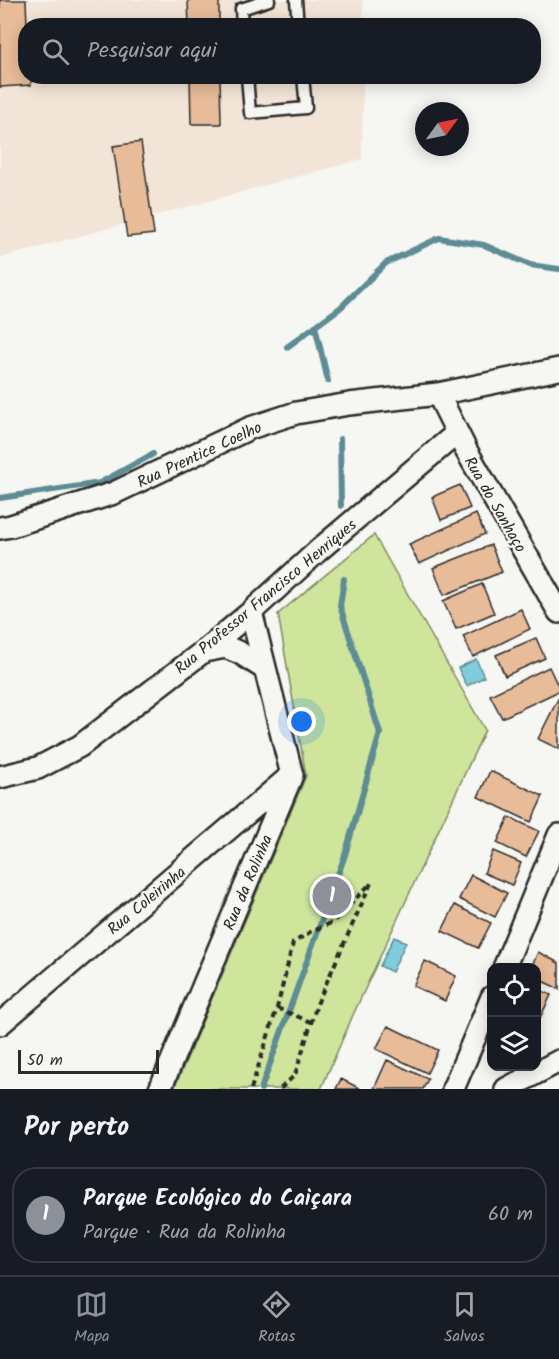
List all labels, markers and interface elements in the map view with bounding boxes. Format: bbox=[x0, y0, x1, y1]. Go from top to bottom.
search box bbox=[18, 18, 541, 84]
text: Pesquisar aqui bbox=[87, 34, 217, 69]
icon: search bbox=[39, 35, 72, 68]
north arrow bbox=[415, 102, 469, 156]
street label: Rua Prentice Coelho bbox=[133, 415, 266, 495]
street label: Rua do Sanhaço bbox=[457, 452, 532, 558]
street label: Rua Professor Francisco Henriques bbox=[169, 513, 363, 681]
your location bbox=[287, 707, 316, 736]
street label: Rua da Rolinha bbox=[217, 831, 280, 934]
street label: Rua Coleirinha bbox=[102, 861, 192, 942]
pin: 1 bbox=[312, 874, 352, 918]
map controls bbox=[487, 963, 541, 1071]
button: locate bbox=[487, 963, 541, 1017]
button: layers bbox=[487, 1017, 541, 1071]
scale bar bbox=[18, 1047, 159, 1074]
text: 50 m bbox=[27, 1048, 63, 1073]
text: Por perto bbox=[24, 1107, 129, 1149]
text: Parque Ecológico do Caiçara bbox=[83, 1182, 352, 1217]
text: 1 bbox=[42, 1199, 49, 1231]
text: 60 m bbox=[488, 1199, 533, 1231]
text: Parque · Rua da Rolinha bbox=[83, 1217, 286, 1249]
tab: Mapa bbox=[74, 1288, 110, 1349]
tab: Rotas bbox=[258, 1288, 295, 1349]
tab: Salvos bbox=[444, 1288, 485, 1349]

